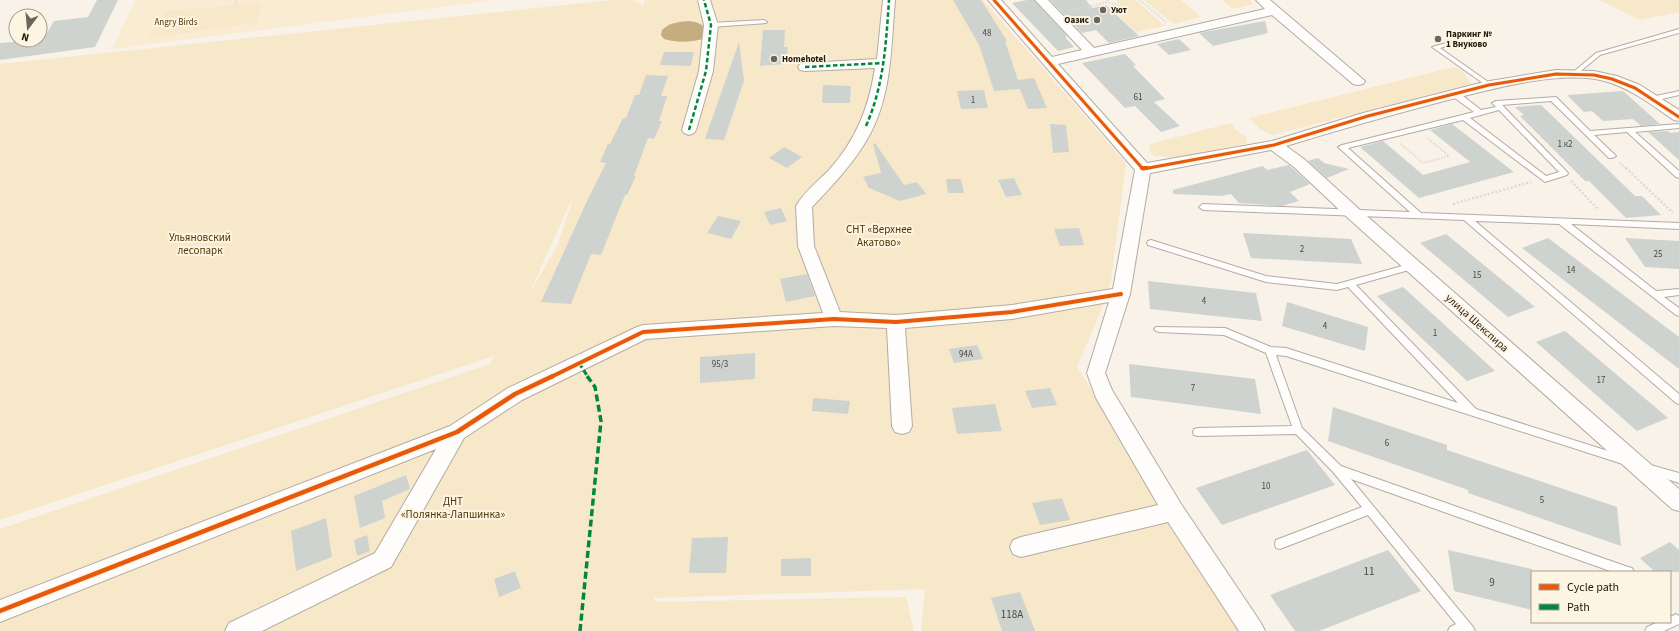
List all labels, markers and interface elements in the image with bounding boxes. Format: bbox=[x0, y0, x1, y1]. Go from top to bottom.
place label: Уют bbox=[1111, 4, 1127, 17]
marker: Уют bbox=[1098, 5, 1108, 15]
north arrow bbox=[8, 8, 48, 48]
place label: Оазис bbox=[1064, 14, 1089, 27]
marker: Оазис bbox=[1092, 15, 1102, 25]
park label: Angry Birds bbox=[154, 16, 198, 29]
house number: 48 bbox=[983, 27, 992, 40]
place label: Паркинг № 1 Внуково bbox=[1446, 28, 1492, 51]
text: N bbox=[20, 29, 31, 45]
marker: Паркинг № 1 Внуково bbox=[1433, 34, 1443, 44]
place label: Homehotel bbox=[782, 53, 826, 66]
marker: Homehotel bbox=[769, 54, 779, 64]
house number: 61 bbox=[1134, 91, 1142, 104]
house number: 1 bbox=[971, 94, 975, 107]
house number: 1 к2 bbox=[1557, 138, 1573, 151]
park label: СНТ «Верхнее Акатово» bbox=[846, 222, 913, 250]
park label: Ульяновский лесопарк bbox=[169, 230, 231, 258]
house number: 2 bbox=[1300, 243, 1305, 256]
house number: 25 bbox=[1654, 248, 1663, 261]
house number: 14 bbox=[1567, 264, 1576, 277]
house number: 15 bbox=[1473, 269, 1482, 282]
street label: улица Шекспира bbox=[1442, 291, 1512, 355]
house number: 4 bbox=[1202, 295, 1207, 308]
house number: 4 bbox=[1323, 320, 1328, 333]
house number: 1 bbox=[1433, 327, 1437, 340]
house number: 94А bbox=[959, 348, 973, 361]
house number: 95/3 bbox=[712, 358, 729, 371]
house number: 17 bbox=[1597, 374, 1606, 387]
house number: 7 bbox=[1191, 382, 1196, 395]
house number: 6 bbox=[1385, 437, 1390, 450]
house number: 10 bbox=[1262, 480, 1271, 493]
park label: ДНТ «Полянка-Лапшинка» bbox=[401, 494, 505, 522]
house number: 5 bbox=[1540, 494, 1545, 507]
house number: 11 bbox=[1364, 564, 1374, 579]
legend bbox=[1531, 571, 1671, 623]
house number: 9 bbox=[1489, 575, 1495, 590]
text: Cycle path bbox=[1567, 579, 1619, 596]
text: Path bbox=[1567, 599, 1590, 616]
house number: 118А bbox=[1001, 607, 1023, 622]

